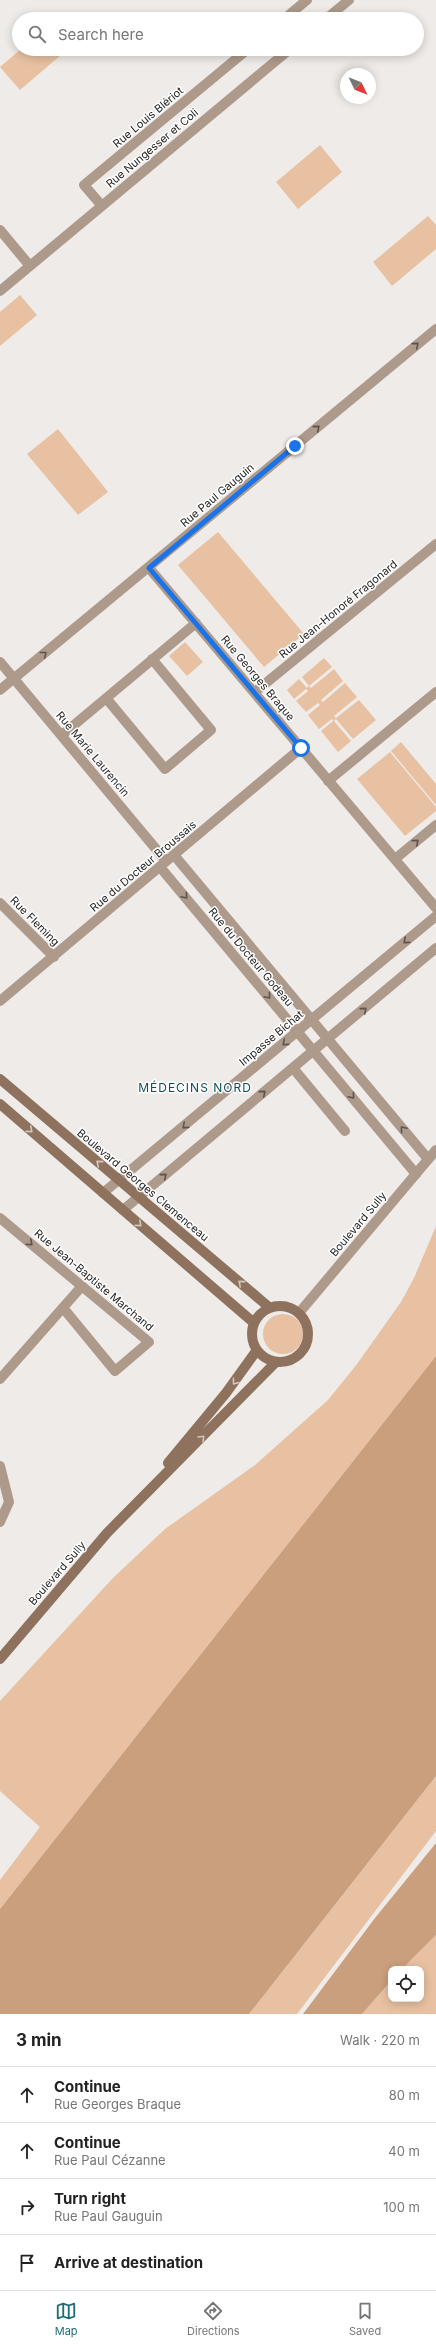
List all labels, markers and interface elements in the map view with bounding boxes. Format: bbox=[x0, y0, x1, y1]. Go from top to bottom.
search box bbox=[12, 12, 424, 56]
icon: search bbox=[26, 23, 48, 45]
text: Search here bbox=[58, 25, 144, 44]
north arrow bbox=[340, 68, 376, 104]
street label: Rue Louis Blériot bbox=[110, 83, 186, 150]
street label: Rue Nungesser et Coli bbox=[103, 105, 201, 191]
one-way arrow bbox=[412, 343, 419, 350]
one-way arrow bbox=[312, 426, 319, 433]
route end bbox=[286, 437, 304, 455]
street label: Rue Paul Gauguin bbox=[177, 460, 257, 530]
street label: Rue Jean-Honoré Fragonard bbox=[276, 557, 400, 661]
street label: Rue Georges Braque bbox=[218, 632, 298, 724]
one-way arrow bbox=[39, 652, 47, 659]
street label: Rue Marie Laurencin bbox=[53, 709, 133, 799]
route start bbox=[292, 739, 310, 757]
street label: Rue du Docteur Broussais bbox=[87, 817, 199, 915]
one-way arrow bbox=[411, 839, 418, 846]
one-way arrow bbox=[181, 892, 188, 899]
street label: Rue Fleming bbox=[7, 893, 63, 949]
street label: Rue du Docteur Godeau bbox=[206, 905, 296, 1009]
one-way arrow bbox=[403, 937, 411, 944]
one-way arrow bbox=[264, 992, 271, 999]
street label: Impasse Bichat bbox=[236, 1007, 306, 1069]
one-way arrow bbox=[359, 1007, 366, 1014]
one-way arrow bbox=[282, 1038, 290, 1045]
district label: MÉDECINS NORD bbox=[138, 1080, 252, 1095]
one-way arrow bbox=[259, 1090, 266, 1097]
one-way arrow bbox=[347, 1092, 354, 1099]
one-way arrow bbox=[182, 1121, 190, 1128]
one-way arrow bbox=[25, 1125, 32, 1132]
street label: Boulevard Georges Clemenceau bbox=[74, 1126, 212, 1244]
one-way arrow bbox=[401, 1126, 408, 1134]
one-way arrow bbox=[96, 1160, 103, 1167]
one-way arrow bbox=[159, 1174, 167, 1181]
street label: Boulevard Sully bbox=[327, 1189, 389, 1259]
one-way arrow bbox=[134, 1219, 142, 1226]
street label: Rue Jean-Baptiste Marchand bbox=[32, 1226, 156, 1334]
one-way arrow bbox=[25, 1238, 33, 1245]
one-way arrow bbox=[238, 1280, 245, 1287]
one-way arrow bbox=[232, 1377, 239, 1384]
one-way arrow bbox=[197, 1435, 205, 1443]
street label: Boulevard Sully bbox=[25, 1538, 89, 1608]
map controls bbox=[388, 1966, 424, 2002]
button: locate bbox=[388, 1966, 424, 2002]
text: 3 min bbox=[16, 2030, 62, 2050]
text: Walk · 220 m bbox=[340, 2032, 420, 2048]
text: Continue bbox=[54, 2077, 121, 2096]
icon: ahead bbox=[16, 2084, 38, 2106]
text: 80 m bbox=[389, 2087, 420, 2103]
text: Rue Georges Braque bbox=[54, 2096, 181, 2112]
text: Continue bbox=[54, 2133, 121, 2152]
icon: ahead bbox=[16, 2140, 38, 2162]
text: 40 m bbox=[388, 2143, 420, 2159]
text: Rue Paul Cézanne bbox=[54, 2152, 166, 2168]
text: Turn right bbox=[54, 2189, 126, 2208]
icon: right bbox=[16, 2196, 38, 2218]
text: 100 m bbox=[383, 2199, 420, 2215]
text: Rue Paul Gauguin bbox=[54, 2208, 163, 2224]
icon: arrive bbox=[16, 2252, 38, 2274]
text: Arrive at destination bbox=[54, 2253, 203, 2272]
tab: Map bbox=[55, 2300, 78, 2338]
tab: Directions bbox=[187, 2300, 240, 2338]
tab: Saved bbox=[349, 2300, 381, 2338]

